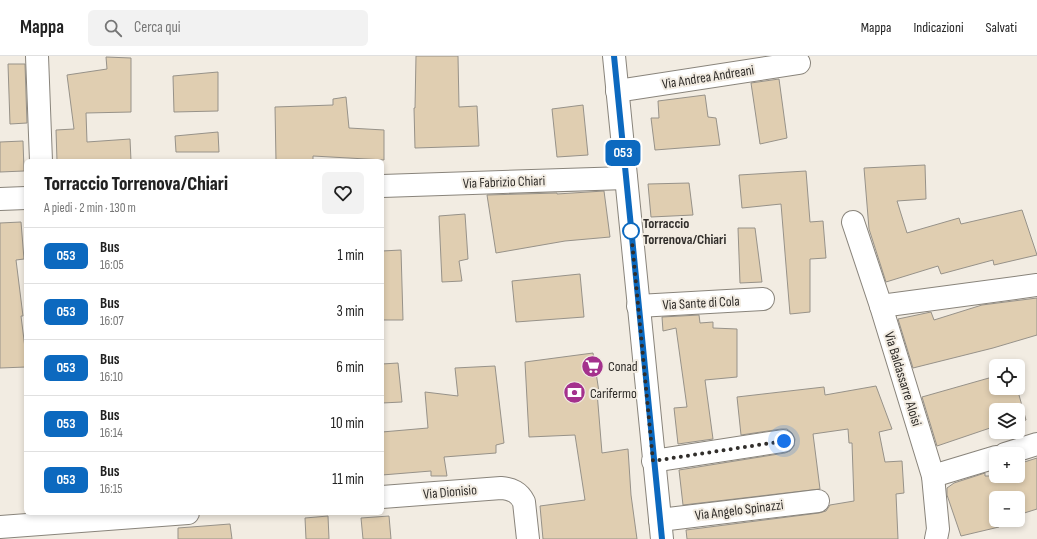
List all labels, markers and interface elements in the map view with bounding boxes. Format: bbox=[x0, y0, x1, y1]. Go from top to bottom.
search box bbox=[88, 10, 368, 46]
text: Mappa bbox=[20, 16, 64, 39]
icon: search bbox=[102, 17, 124, 39]
text: Cerca qui bbox=[134, 18, 181, 37]
text: Mappa bbox=[861, 19, 891, 36]
text: Indicazioni bbox=[913, 19, 964, 36]
text: Salvati bbox=[986, 19, 1017, 36]
street label: Via Andrea Andreani bbox=[661, 61, 755, 93]
line badge: 053 bbox=[600, 140, 646, 166]
text: 053 bbox=[613, 144, 633, 161]
button: heart bbox=[322, 172, 364, 214]
street label: Via Fabrizio Chiari bbox=[462, 172, 546, 192]
text: Torraccio Torrenova/Chiari bbox=[44, 173, 228, 196]
text: A piedi · 2 min · 130 m bbox=[44, 200, 136, 216]
place label: Torraccio Torrenova/Chiari bbox=[643, 215, 726, 248]
marker: Torraccio Torrenova/Chiari bbox=[622, 222, 640, 240]
text: Bus bbox=[100, 238, 119, 257]
text: 1 min bbox=[338, 246, 364, 265]
text: 053 bbox=[56, 247, 76, 264]
text: 16:05 bbox=[100, 257, 124, 273]
street label: Via Sante di Cola bbox=[662, 292, 740, 314]
text: Bus bbox=[100, 294, 119, 313]
text: 3 min bbox=[336, 302, 364, 321]
text: 053 bbox=[56, 303, 76, 320]
text: 16:07 bbox=[100, 313, 124, 329]
street label: Via Baldassarre Aloisi bbox=[881, 330, 925, 428]
text: Bus bbox=[100, 350, 119, 369]
supermarket icon: Conad bbox=[579, 353, 605, 379]
text: 6 min bbox=[336, 358, 364, 377]
place label: Conad bbox=[608, 358, 638, 375]
text: 053 bbox=[56, 359, 76, 376]
map controls bbox=[989, 359, 1025, 527]
button: locate bbox=[989, 359, 1025, 395]
text: 16:10 bbox=[100, 369, 123, 385]
bank icon: Carifermo bbox=[561, 380, 587, 406]
place label: Carifermo bbox=[590, 385, 637, 402]
button: layers bbox=[989, 403, 1025, 439]
text: Bus bbox=[100, 406, 119, 425]
text: 10 min bbox=[331, 414, 364, 433]
text: 053 bbox=[56, 415, 76, 432]
text: 16:14 bbox=[100, 425, 123, 441]
your location bbox=[774, 431, 794, 451]
button: + bbox=[989, 447, 1025, 483]
text: Bus bbox=[100, 462, 119, 481]
text: 11 min bbox=[332, 470, 364, 489]
text: 053 bbox=[56, 471, 76, 488]
text: 16:15 bbox=[100, 481, 122, 497]
street label: Via Dionisio bbox=[422, 481, 478, 503]
button: − bbox=[989, 491, 1025, 527]
street label: Via Angelo Spinazzi bbox=[694, 496, 784, 524]

